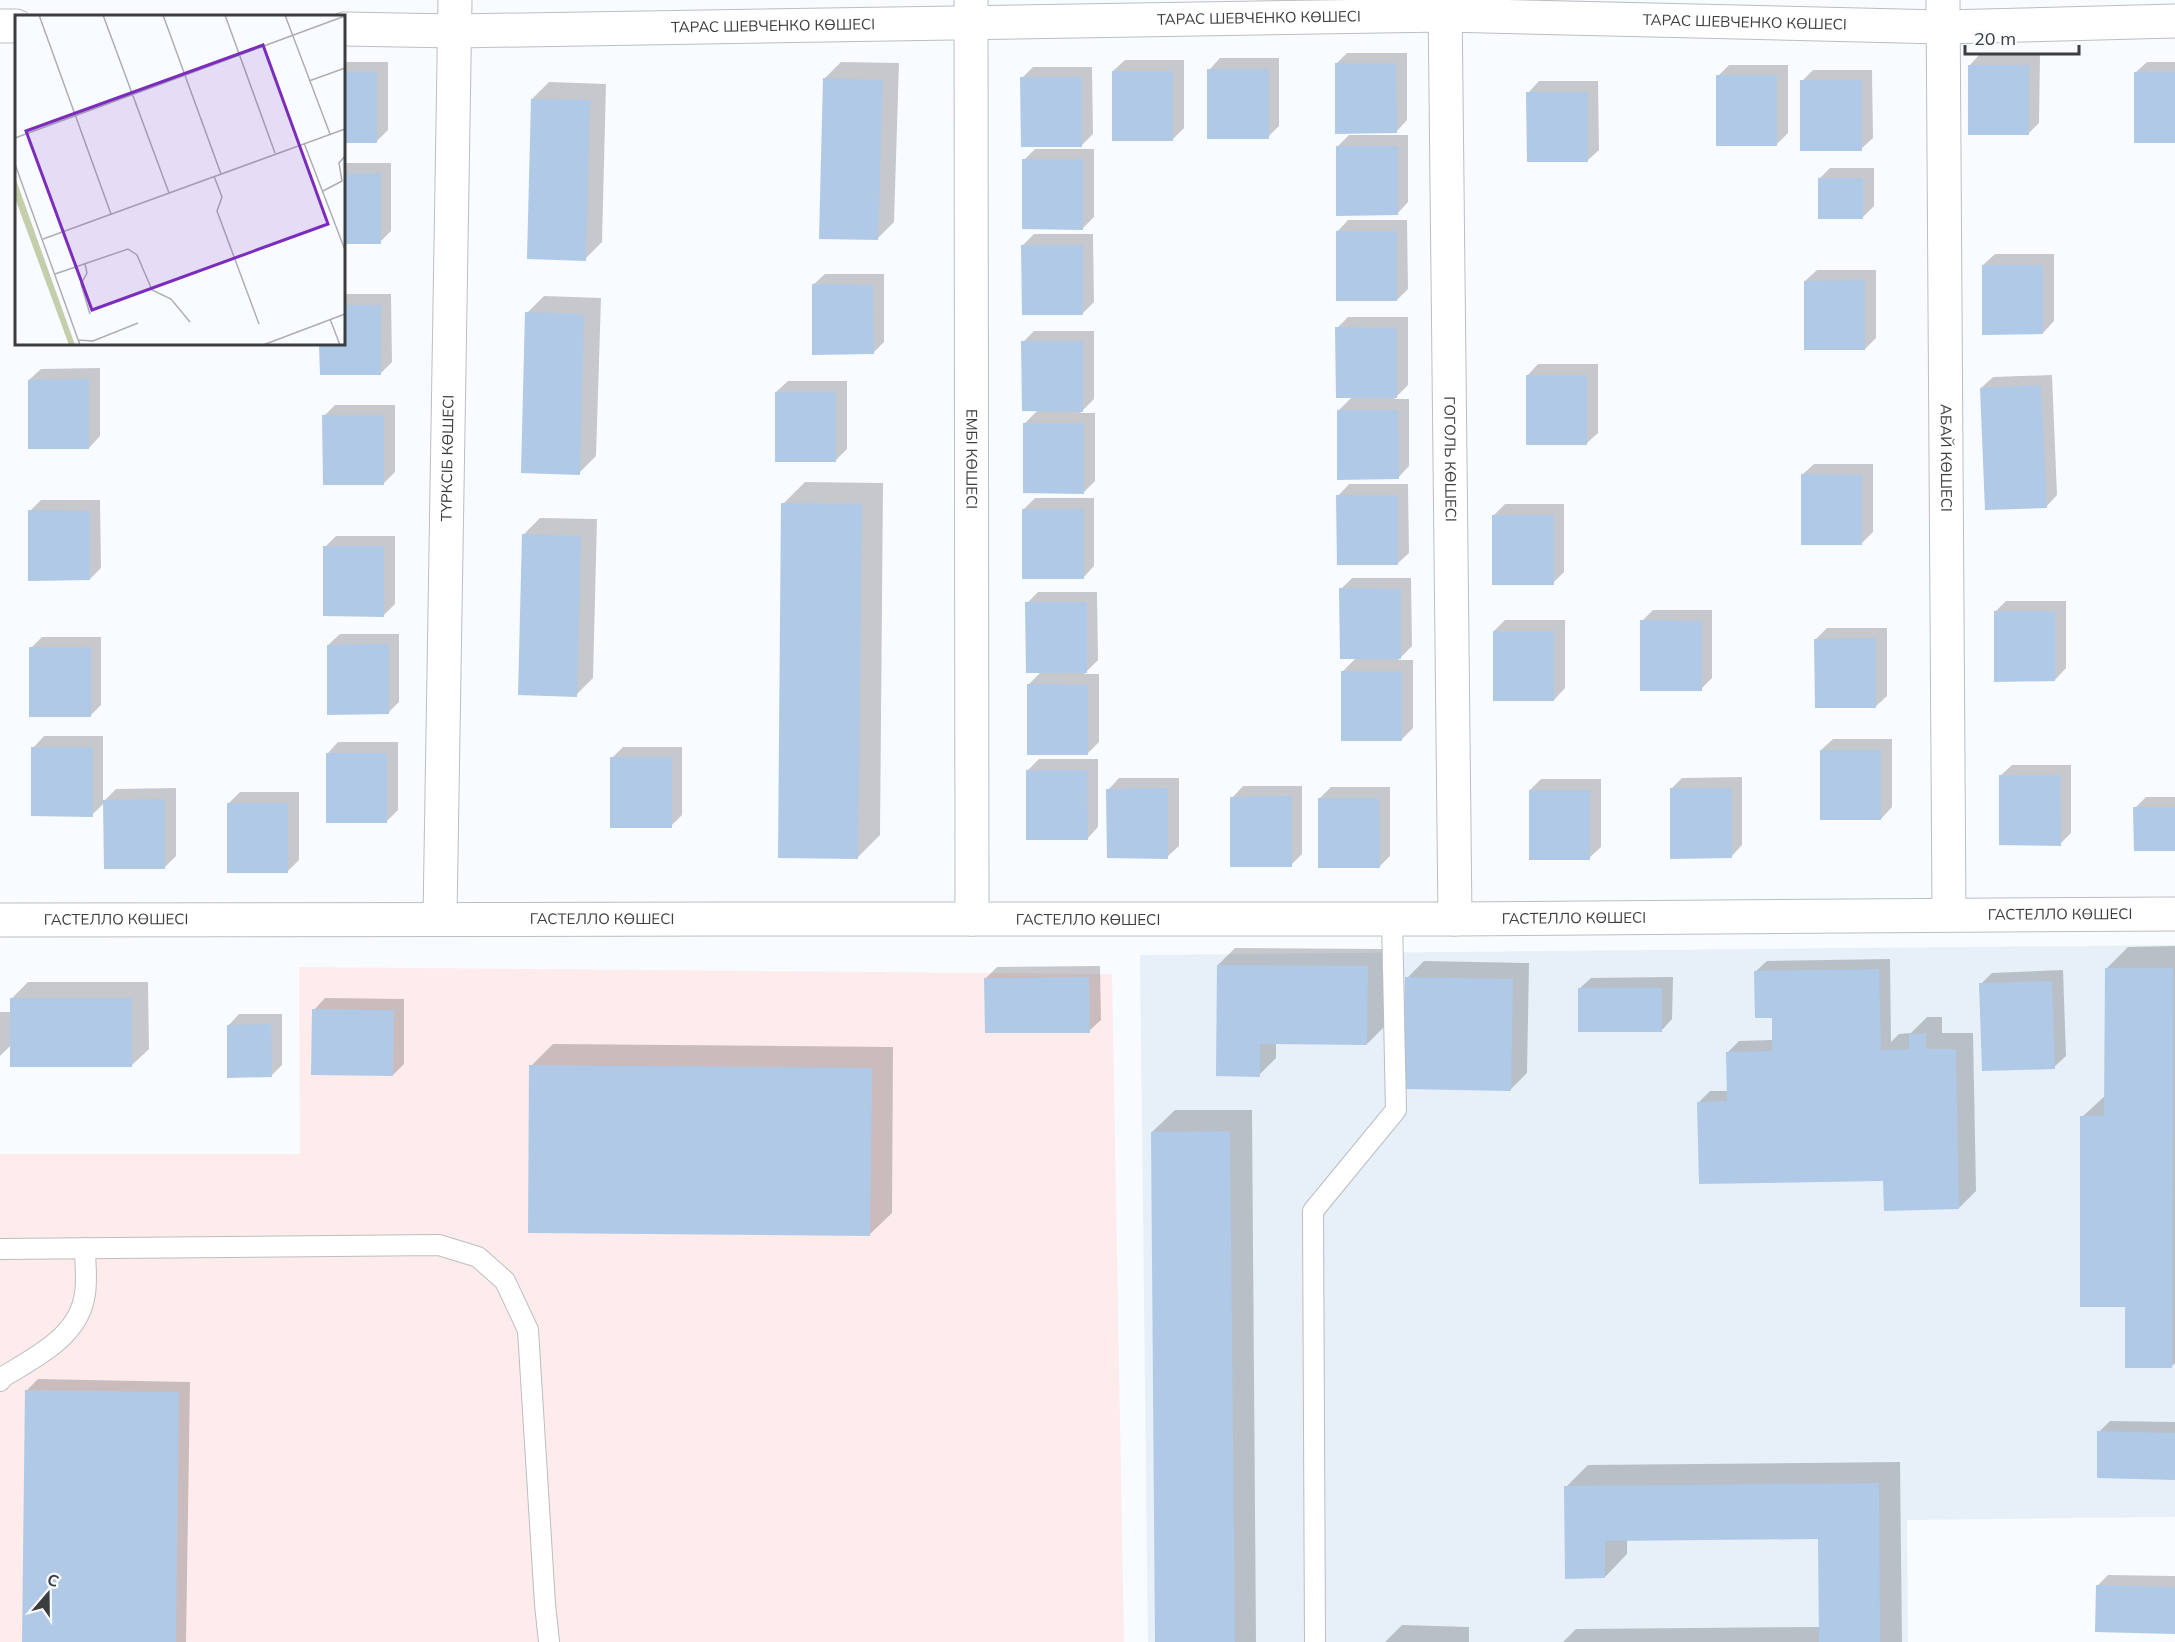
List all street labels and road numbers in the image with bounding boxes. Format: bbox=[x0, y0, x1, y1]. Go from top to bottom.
street label: ТАРАС ШЕВЧЕНКО КӨШЕСІ bbox=[1157, 6, 1361, 29]
street label: ТАРАС ШЕВЧЕНКО КӨШЕСІ bbox=[1642, 10, 1847, 34]
street label: ТАРАС ШЕВЧЕНКО КӨШЕСІ bbox=[671, 14, 875, 37]
street label: ТҮРКСІБ КӨШЕСІ bbox=[436, 395, 458, 522]
street label: ГОГОЛЬ КӨШЕСІ bbox=[1440, 396, 1461, 522]
street label: АБАЙ КӨШЕСІ bbox=[1937, 404, 1956, 512]
street label: ЕМБІ КӨШЕСІ bbox=[962, 409, 982, 509]
street label: ГАСТЕЛЛО КӨШЕСІ bbox=[1988, 904, 2132, 924]
street label: ГАСТЕЛЛО КӨШЕСІ bbox=[1502, 908, 1646, 928]
street label: ГАСТЕЛЛО КӨШЕСІ bbox=[44, 909, 188, 929]
street label: ГАСТЕЛЛО КӨШЕСІ bbox=[530, 909, 674, 928]
street label: ГАСТЕЛЛО КӨШЕСІ bbox=[1016, 910, 1160, 929]

